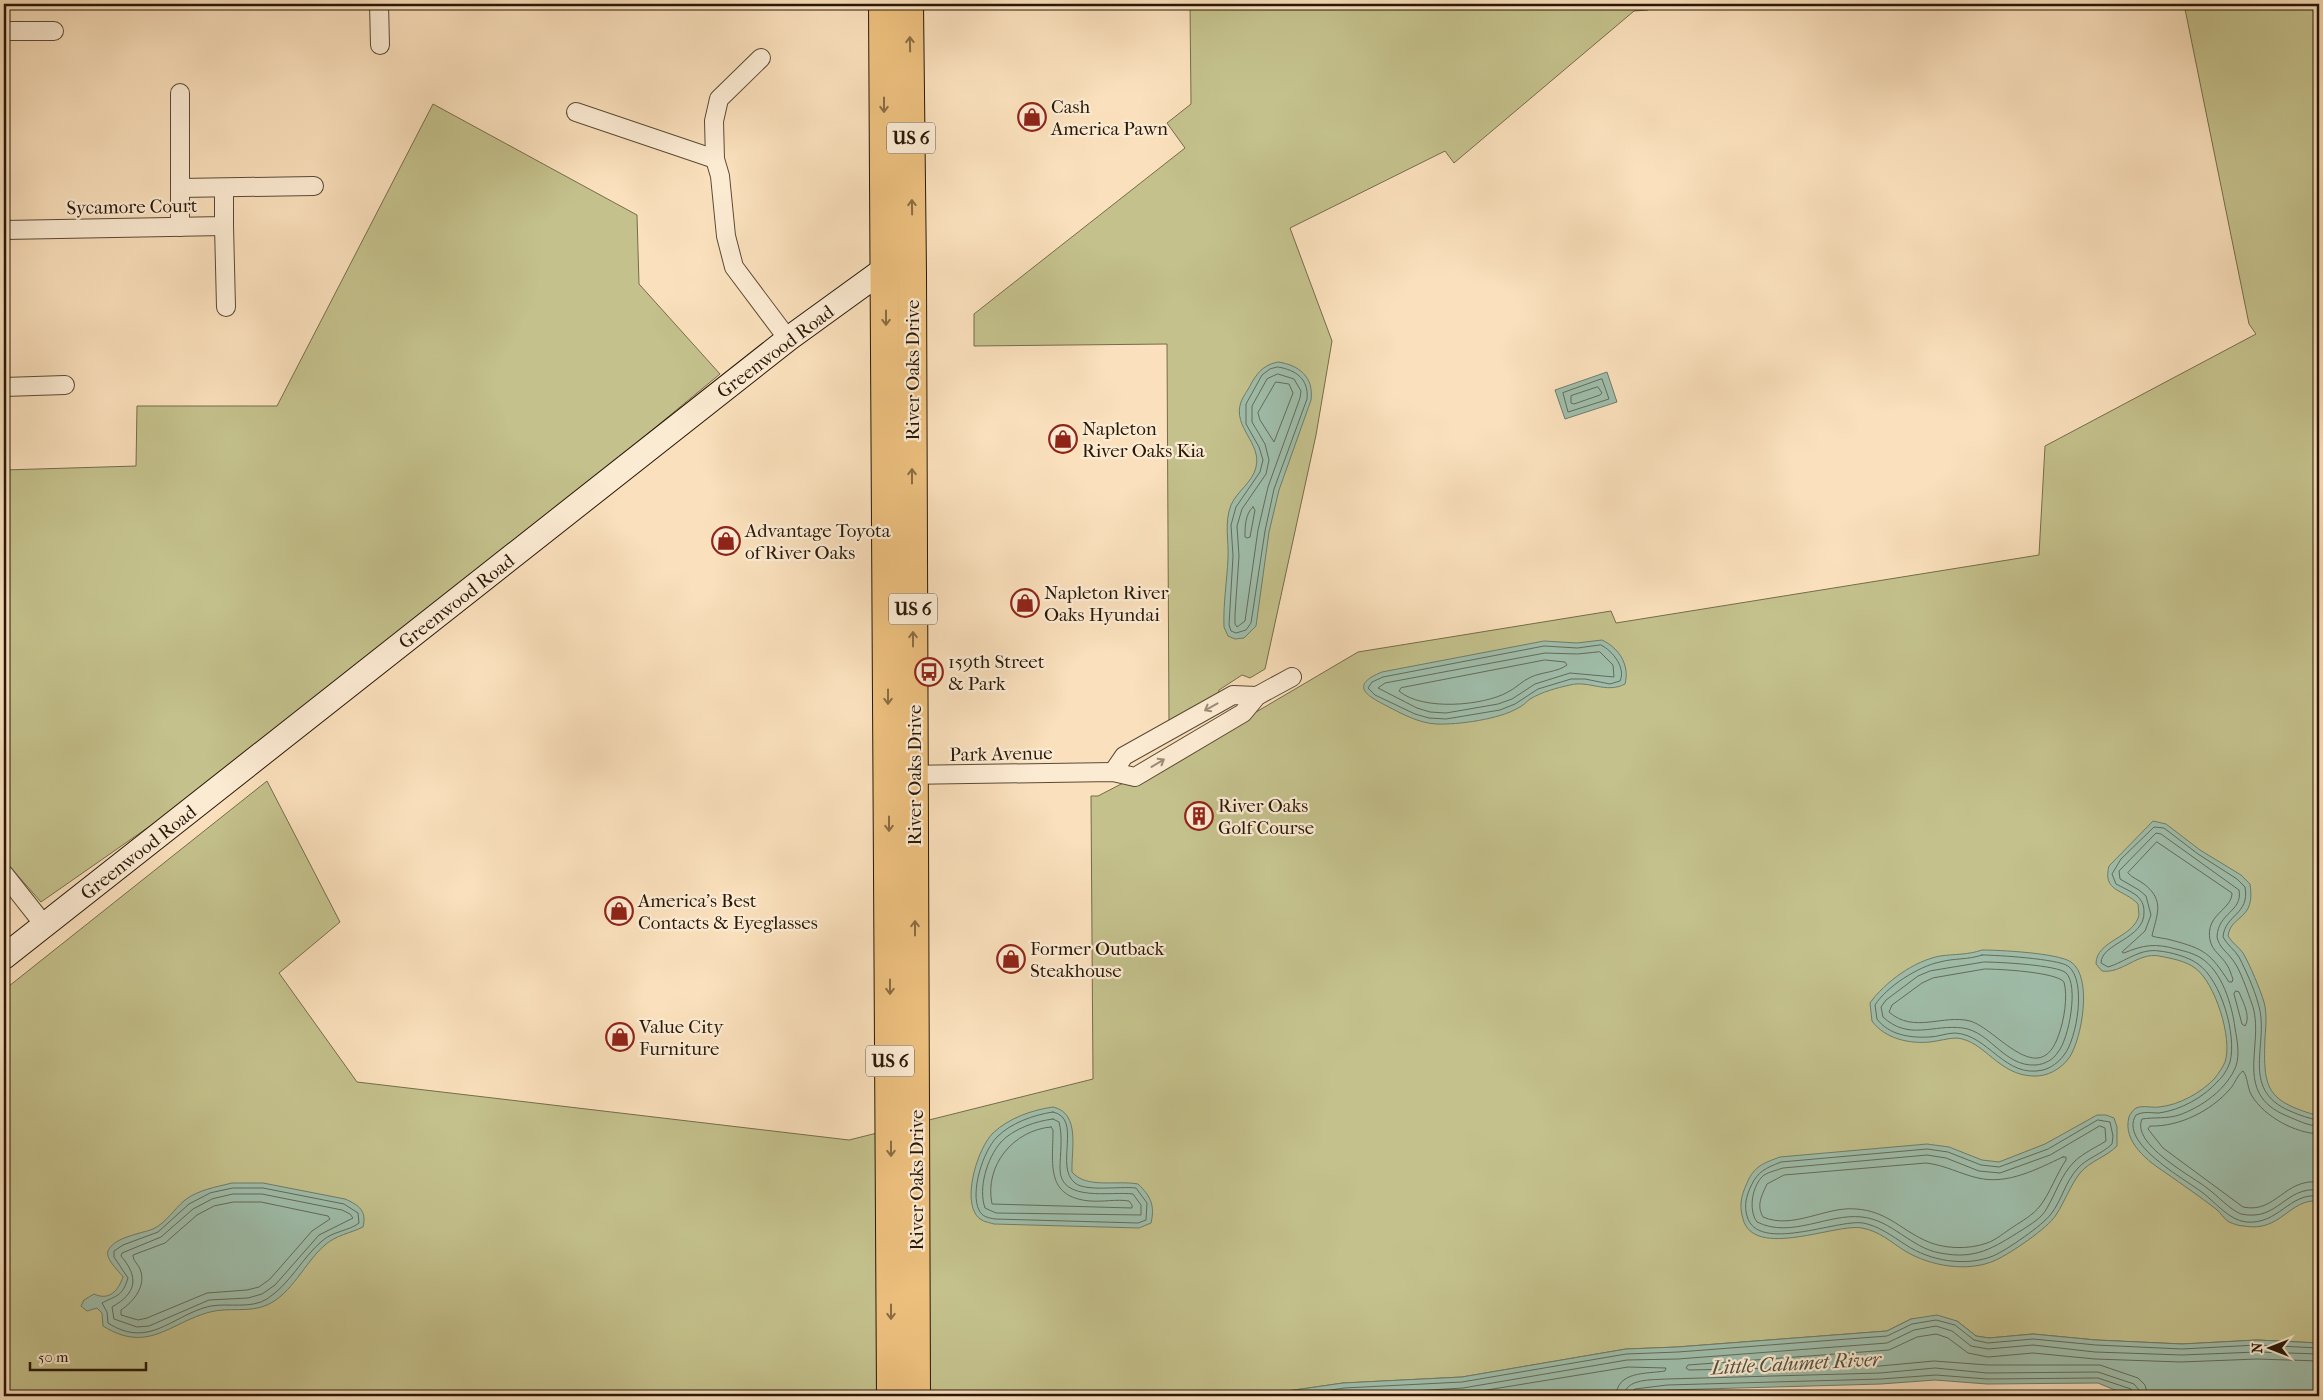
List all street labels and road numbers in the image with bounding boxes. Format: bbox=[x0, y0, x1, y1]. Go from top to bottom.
road number: US 6 bbox=[887, 122, 935, 154]
street label: Sycamore Court bbox=[66, 195, 198, 219]
street label: Greenwood Road bbox=[713, 300, 839, 403]
street label: River Oaks Drive bbox=[902, 300, 924, 440]
street label: Greenwood Road bbox=[394, 549, 519, 654]
road number: US 6 bbox=[889, 594, 937, 624]
street label: River Oaks Drive bbox=[904, 705, 926, 845]
street label: Park Avenue bbox=[949, 742, 1053, 766]
street label: Greenwood Road bbox=[76, 800, 201, 905]
road number: US 6 bbox=[866, 1046, 914, 1076]
street label: River Oaks Drive bbox=[906, 1110, 928, 1250]

